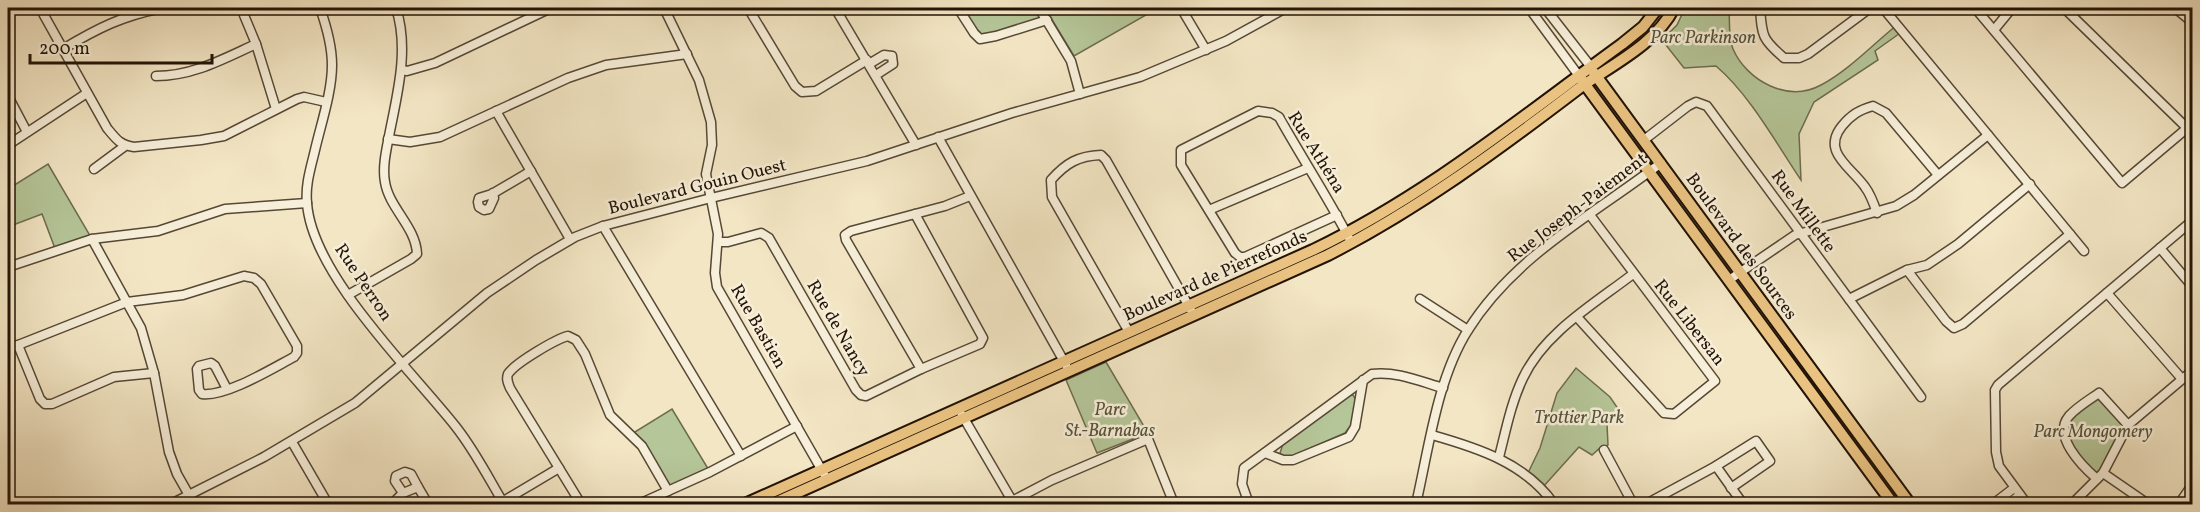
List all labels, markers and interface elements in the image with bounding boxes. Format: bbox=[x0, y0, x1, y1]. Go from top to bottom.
park label: Parc Parkinson bbox=[1650, 26, 1756, 51]
scale bar bbox=[30, 27, 212, 65]
text: 200 m bbox=[39, 37, 90, 62]
street label: Rue Athéna bbox=[1281, 107, 1351, 199]
street label: Rue Joseph-Paiement bbox=[1503, 147, 1653, 269]
street label: Boulevard Gouin Ouest bbox=[606, 153, 789, 222]
street label: Rue Millette bbox=[1764, 165, 1841, 258]
street label: Boulevard des Sources bbox=[1679, 168, 1803, 325]
street label: Boulevard de Pierrefonds bbox=[1120, 224, 1312, 328]
street label: Rue Perron bbox=[328, 239, 398, 327]
street label: Rue Libersan bbox=[1647, 274, 1731, 372]
street label: Rue de Nancy bbox=[800, 276, 876, 382]
street label: Rue Bastien bbox=[724, 280, 792, 374]
park label: Parc St.-Barnabas bbox=[1065, 398, 1155, 444]
park label: Trottier Park bbox=[1534, 406, 1624, 431]
park label: Parc Mongomery bbox=[2033, 420, 2153, 445]

